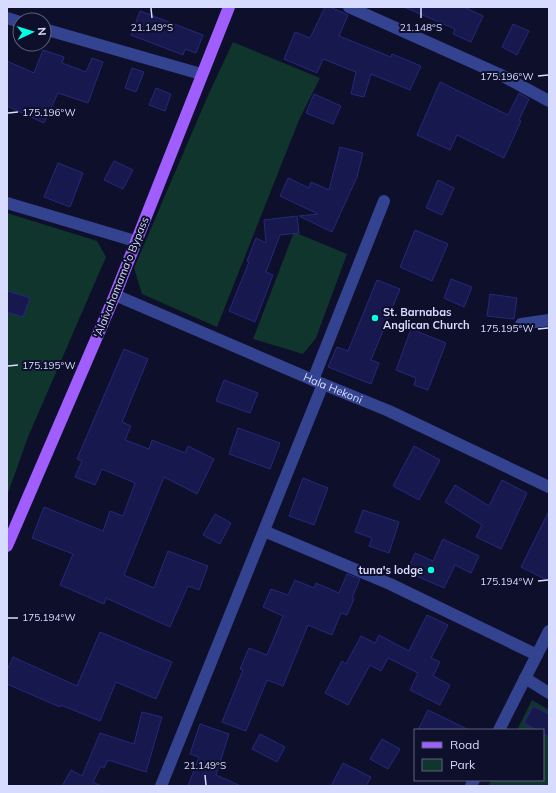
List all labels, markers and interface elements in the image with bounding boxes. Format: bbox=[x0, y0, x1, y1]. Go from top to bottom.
north arrow bbox=[12, 12, 52, 52]
text: 21.149°S bbox=[131, 21, 173, 34]
text: 21.148°S bbox=[400, 21, 442, 34]
text: N bbox=[35, 27, 49, 36]
text: 175.196°W bbox=[480, 70, 534, 83]
text: 175.196°W bbox=[22, 106, 76, 119]
street label: 'Alaivahamama'o Bypass bbox=[90, 214, 152, 340]
place label: St. Barnabas Anglican Church bbox=[383, 305, 470, 332]
marker: St. Barnabas Anglican Church bbox=[370, 313, 380, 323]
text: 175.195°W bbox=[480, 322, 534, 335]
text: 175.195°W bbox=[22, 359, 76, 372]
street label: Hala Hekoni bbox=[301, 370, 364, 406]
place label: tuna's lodge bbox=[359, 563, 423, 577]
marker: tuna's lodge bbox=[426, 565, 436, 575]
text: 175.194°W bbox=[480, 575, 534, 588]
text: 175.194°W bbox=[22, 611, 76, 624]
legend bbox=[414, 729, 544, 781]
text: Road bbox=[450, 737, 479, 752]
text: Park bbox=[450, 757, 476, 772]
text: 21.149°S bbox=[184, 759, 226, 772]

